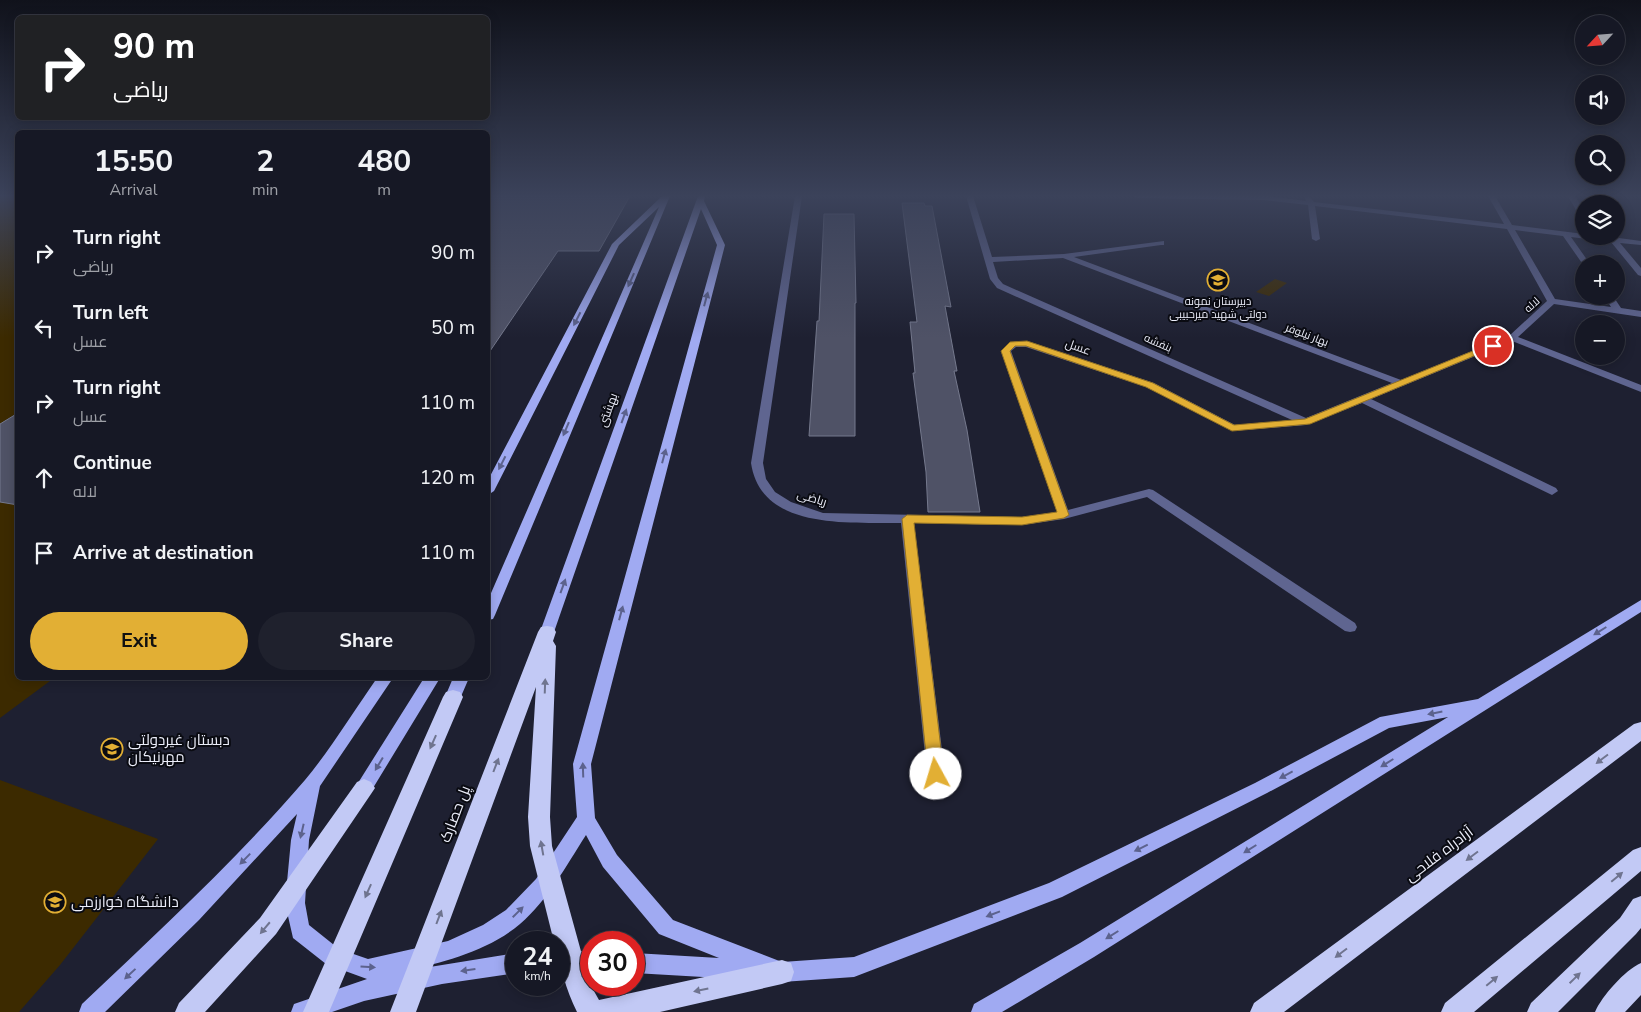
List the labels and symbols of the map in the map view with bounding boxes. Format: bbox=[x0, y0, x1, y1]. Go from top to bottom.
north arrow bbox=[1575, 15, 1625, 65]
school or university icon: دبیرستان نمونه دولتی شهید میرحبیبی bbox=[1206, 268, 1230, 292]
one-way arrow bbox=[626, 273, 634, 287]
one-way arrow bbox=[703, 291, 711, 306]
place label: دبیرستان نمونه دولتی شهید میرحبیبی bbox=[1169, 294, 1267, 322]
street label: لاله bbox=[1521, 294, 1543, 316]
one-way arrow bbox=[573, 311, 581, 326]
street label: بهار نیلوفر bbox=[1282, 320, 1331, 350]
pin bbox=[1472, 325, 1514, 367]
street label: بنفشه bbox=[1142, 330, 1174, 356]
street label: عسل bbox=[1063, 335, 1093, 359]
street label: بهشتى bbox=[595, 391, 621, 429]
one-way arrow bbox=[620, 408, 628, 423]
one-way arrow bbox=[562, 422, 570, 436]
one-way arrow bbox=[660, 448, 668, 463]
one-way arrow bbox=[498, 456, 506, 470]
street label: ریاضی bbox=[795, 486, 829, 510]
one-way arrow bbox=[560, 578, 568, 593]
one-way arrow bbox=[618, 605, 626, 620]
one-way arrow bbox=[1593, 626, 1606, 635]
one-way arrow bbox=[542, 678, 550, 694]
one-way arrow bbox=[1426, 709, 1442, 717]
place label: دبستان غیردولتی مهرنیکان bbox=[128, 730, 230, 767]
one-way arrow bbox=[429, 735, 437, 749]
school or university icon: دبستان غیردولتی مهرنیکان bbox=[100, 737, 124, 761]
position arrow bbox=[909, 747, 961, 799]
one-way arrow bbox=[1595, 754, 1609, 764]
one-way arrow bbox=[374, 757, 383, 770]
one-way arrow bbox=[493, 758, 500, 773]
one-way arrow bbox=[1381, 758, 1394, 768]
one-way arrow bbox=[578, 762, 586, 778]
one-way arrow bbox=[1279, 771, 1293, 779]
street label: پل حصارک bbox=[435, 783, 475, 845]
street label: آزادراه فلاحی bbox=[1401, 822, 1477, 886]
one-way arrow bbox=[298, 824, 306, 839]
one-way arrow bbox=[537, 840, 545, 856]
one-way arrow bbox=[1134, 844, 1148, 852]
one-way arrow bbox=[1243, 844, 1256, 854]
one-way arrow bbox=[1465, 851, 1479, 861]
one-way arrow bbox=[239, 853, 251, 865]
one-way arrow bbox=[1610, 871, 1623, 882]
one-way arrow bbox=[364, 884, 372, 898]
school or university icon: دانشگاه خوارزمی bbox=[43, 890, 67, 914]
place label: دانشگاه خوارزمی bbox=[71, 892, 179, 912]
one-way arrow bbox=[511, 906, 523, 918]
one-way arrow bbox=[435, 910, 443, 925]
one-way arrow bbox=[985, 910, 1000, 918]
one-way arrow bbox=[260, 922, 271, 934]
one-way arrow bbox=[1105, 930, 1118, 939]
speed limit sign: 30 bbox=[580, 931, 645, 996]
one-way arrow bbox=[1335, 948, 1348, 959]
one-way arrow bbox=[361, 963, 377, 971]
one-way arrow bbox=[460, 966, 476, 974]
one-way arrow bbox=[125, 968, 137, 980]
one-way arrow bbox=[1569, 972, 1581, 984]
one-way arrow bbox=[1485, 975, 1498, 986]
one-way arrow bbox=[693, 986, 708, 994]

